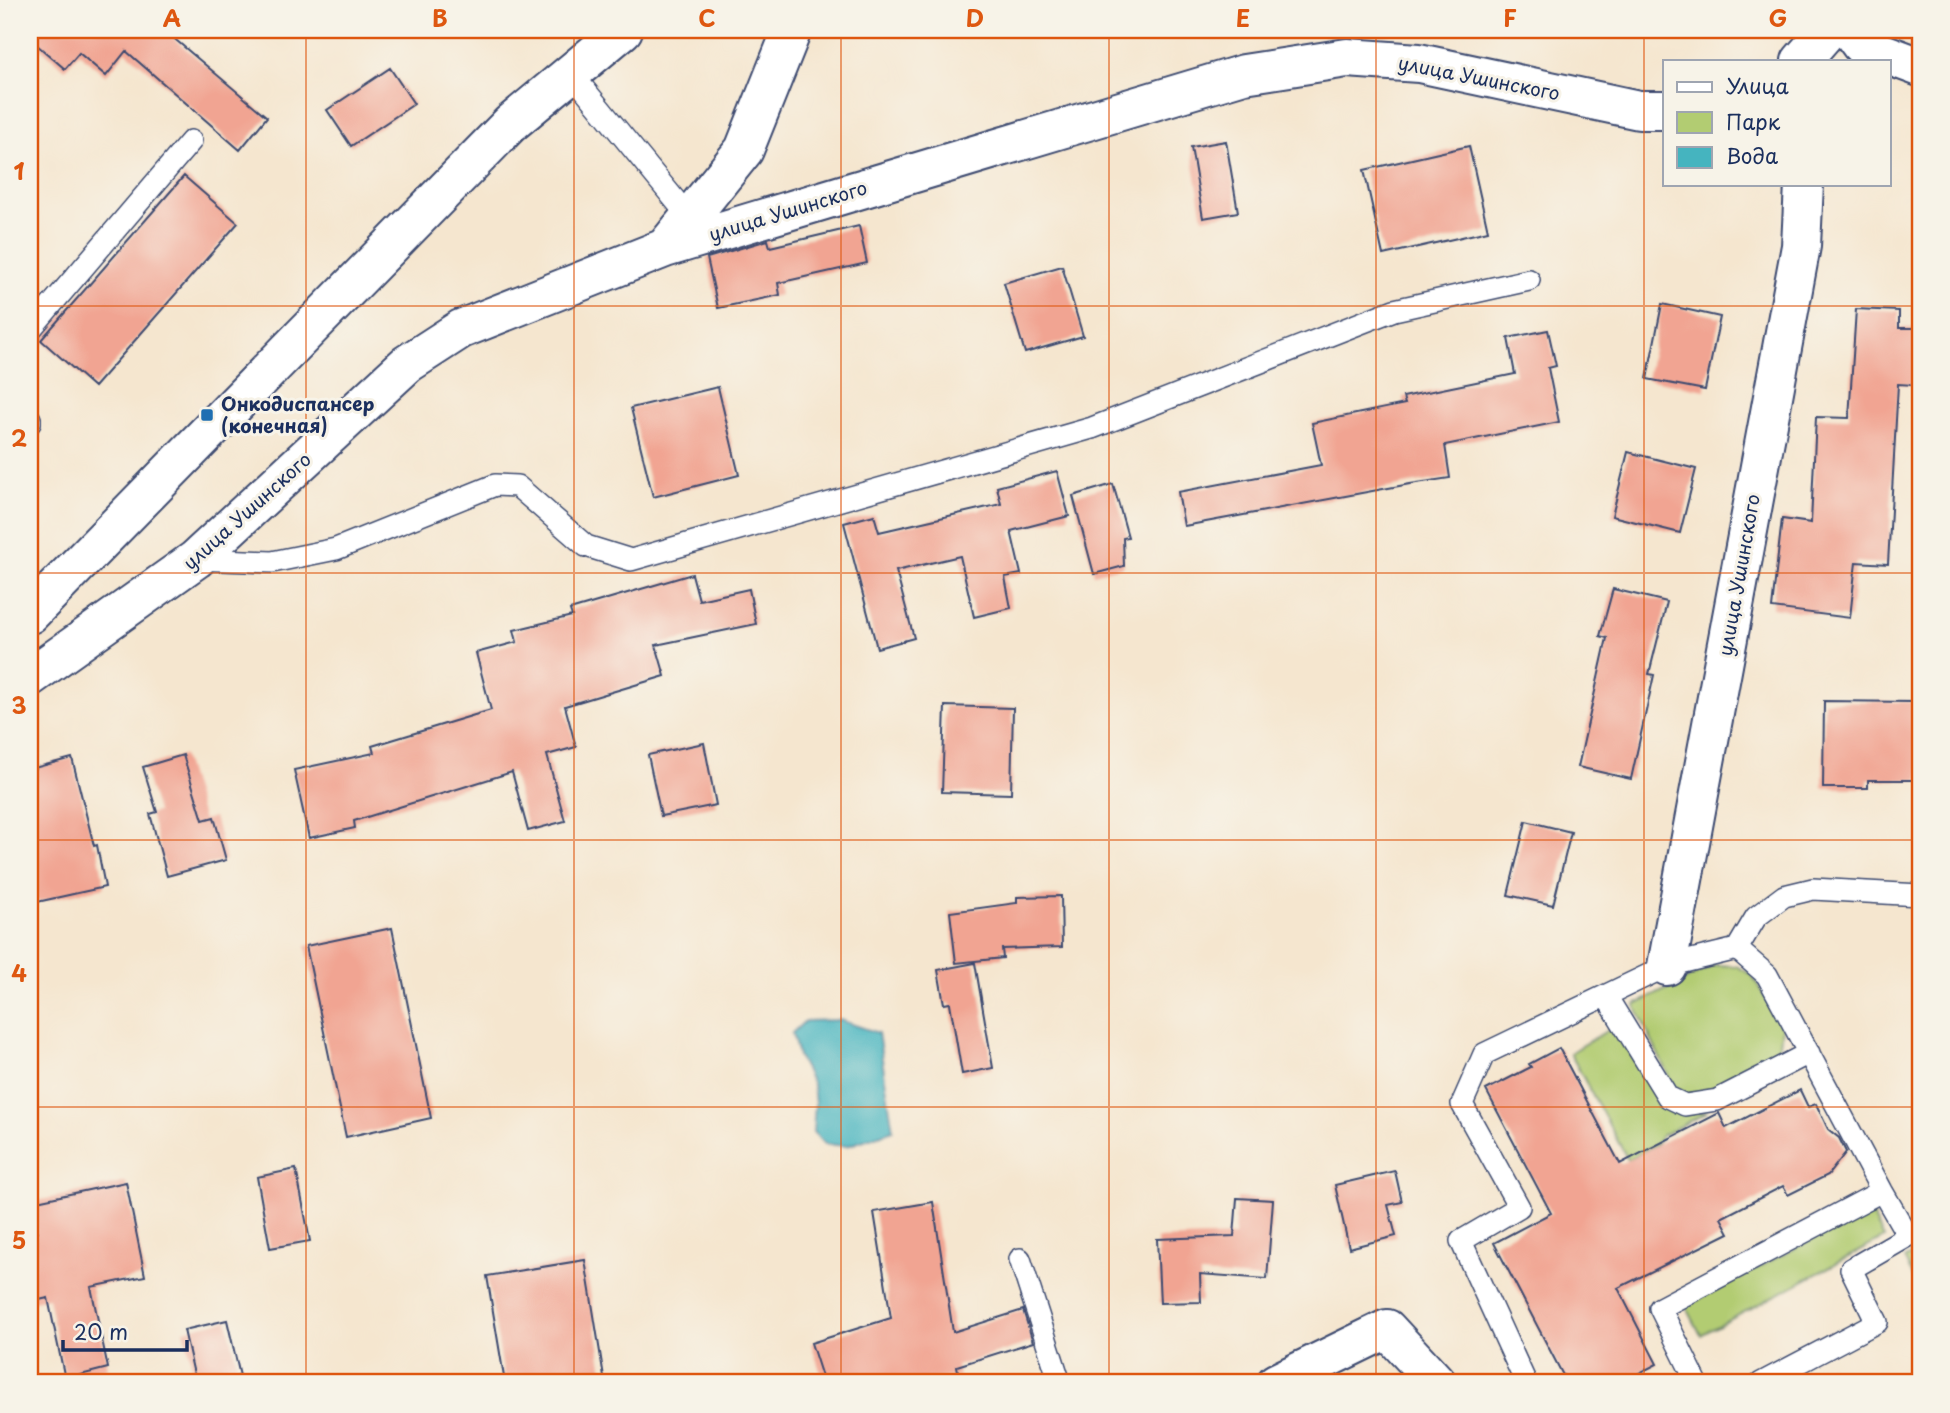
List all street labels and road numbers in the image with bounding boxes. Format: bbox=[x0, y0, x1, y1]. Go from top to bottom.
street label: улица Ушинского bbox=[1396, 48, 1562, 106]
street label: улица Ушинского bbox=[705, 173, 870, 247]
street label: улица Ушинского bbox=[176, 445, 317, 576]
street label: улица Ушинского bbox=[1710, 492, 1766, 658]

